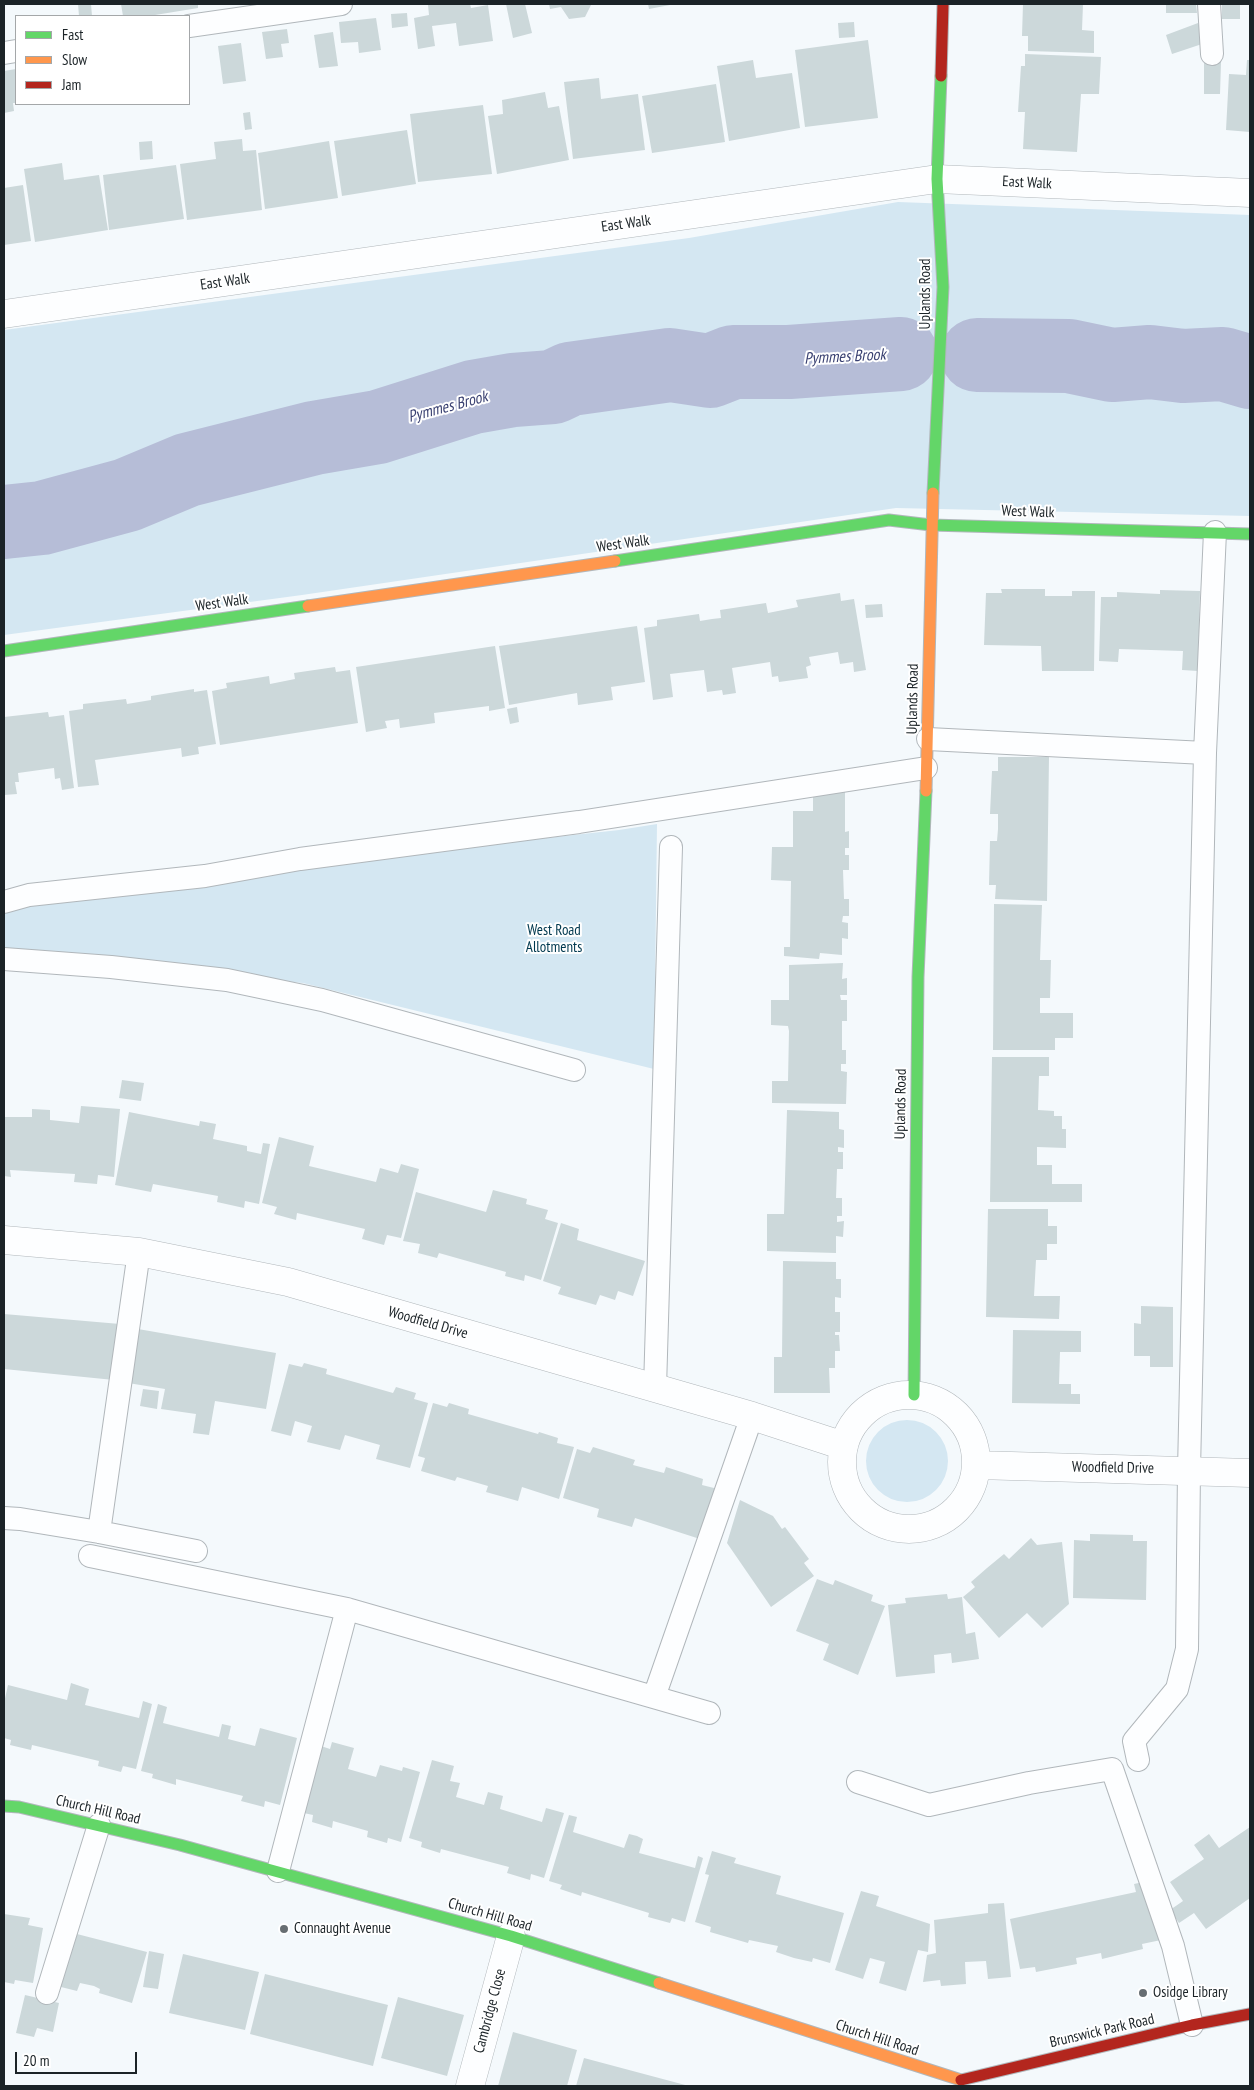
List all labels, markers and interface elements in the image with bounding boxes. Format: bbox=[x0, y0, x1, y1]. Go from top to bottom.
legend bbox=[15, 15, 190, 105]
text: Fast bbox=[62, 25, 83, 44]
text: Slow bbox=[62, 50, 87, 69]
text: Jam bbox=[62, 75, 81, 94]
street label: East Walk bbox=[1002, 173, 1052, 193]
street label: East Walk bbox=[600, 212, 652, 236]
street label: Uplands Road bbox=[917, 259, 935, 329]
street label: East Walk bbox=[199, 270, 251, 294]
water label: Pymmes Brook bbox=[804, 345, 886, 369]
water label: Pymmes Brook bbox=[406, 387, 490, 427]
street label: West Walk bbox=[1001, 502, 1055, 522]
street label: West Walk bbox=[596, 531, 650, 557]
street label: West Walk bbox=[195, 590, 249, 616]
street label: Uplands Road bbox=[903, 663, 923, 735]
park label: West Road Allotments bbox=[526, 922, 582, 957]
street label: Uplands Road bbox=[891, 1068, 911, 1140]
street label: Woodfield Drive bbox=[386, 1303, 470, 1343]
street label: Woodfield Drive bbox=[1072, 1458, 1154, 1478]
street label: Church Hill Road bbox=[54, 1792, 142, 1828]
street label: Church Hill Road bbox=[446, 1894, 534, 1936]
place label: Connaught Avenue bbox=[294, 1920, 391, 1938]
marker: Connaught Avenue bbox=[278, 1923, 290, 1935]
street label: Cambridge Close bbox=[470, 1967, 510, 2055]
place label: Osidge Library bbox=[1153, 1984, 1228, 2002]
marker: Osidge Library bbox=[1137, 1987, 1149, 1999]
street label: Brunswick Park Road bbox=[1048, 2010, 1156, 2052]
street label: Church Hill Road bbox=[833, 2016, 921, 2060]
scale bar bbox=[18, 2042, 140, 2074]
text: 20 m bbox=[23, 2051, 49, 2070]

